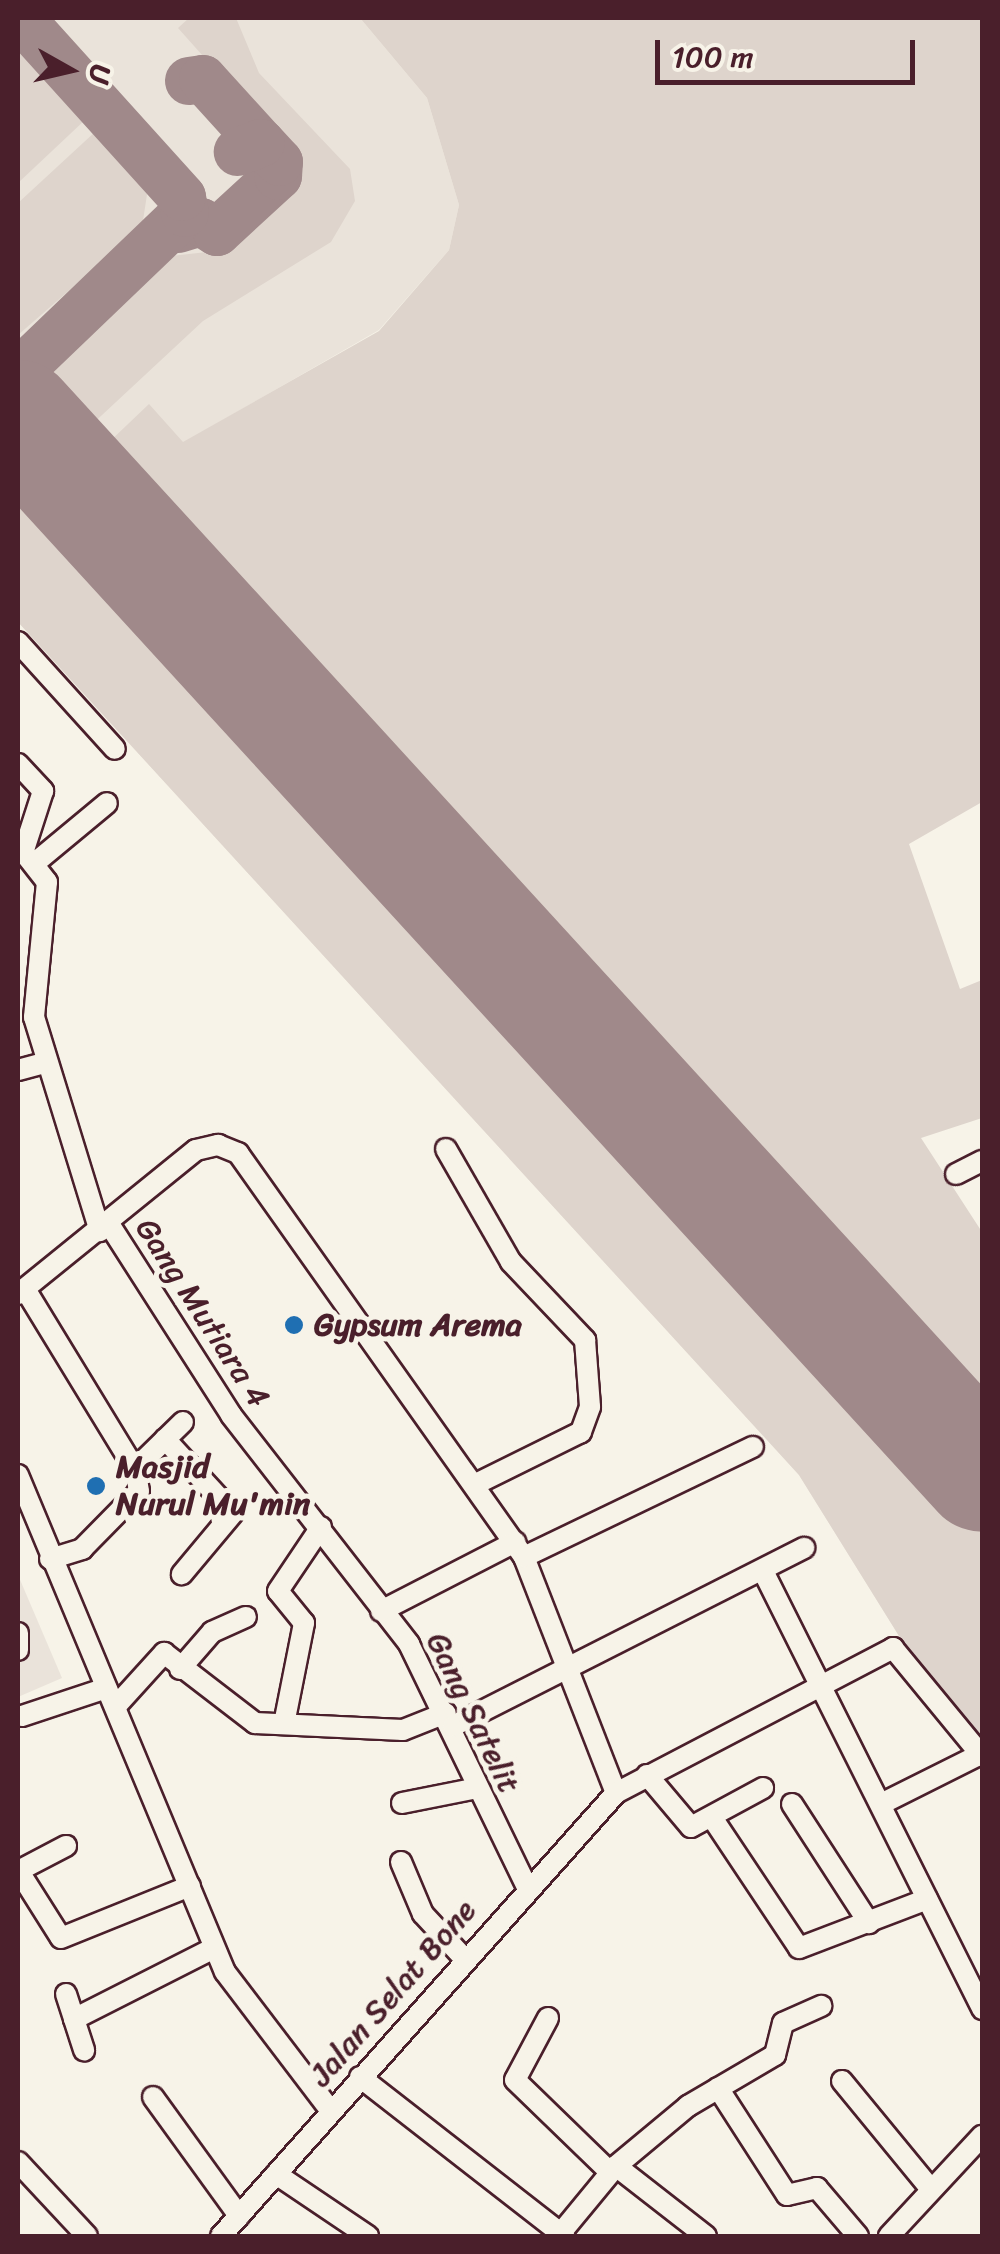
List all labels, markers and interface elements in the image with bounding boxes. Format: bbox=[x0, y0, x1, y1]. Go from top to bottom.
north arrow bbox=[20, 20, 120, 120]
scale bar bbox=[660, 20, 920, 82]
text: 100 m bbox=[672, 30, 754, 84]
text: U bbox=[75, 62, 126, 87]
street label: Gang Mutiara 4 bbox=[127, 1211, 277, 1415]
place label: Gypsum Arema bbox=[314, 1306, 522, 1344]
marker: Gypsum Arema bbox=[283, 1314, 305, 1336]
place label: Masjid Nurul Mu'min bbox=[116, 1449, 309, 1524]
marker: Masjid Nurul Mu'min bbox=[85, 1475, 107, 1497]
street label: Gang Satelit bbox=[417, 1626, 529, 1800]
street label: Jalan Selat Bone bbox=[301, 1891, 485, 2095]

